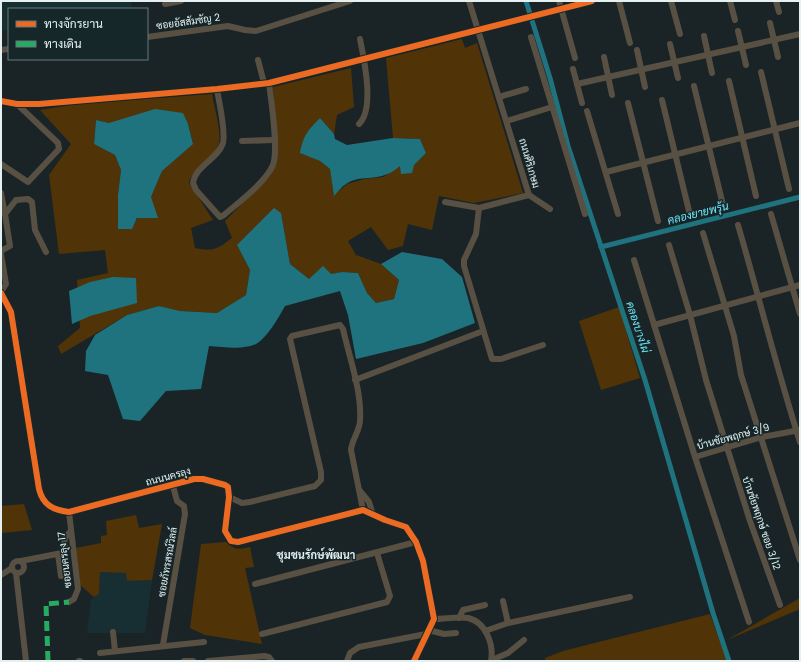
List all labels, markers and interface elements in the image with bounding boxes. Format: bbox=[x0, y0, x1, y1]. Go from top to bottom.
legend bbox=[8, 8, 148, 60]
street label: ซอยอัสสัมชัญ 2 bbox=[155, 10, 221, 33]
text: ทางจักรยาน bbox=[44, 15, 103, 32]
text: ทางเดิน bbox=[44, 35, 82, 52]
street label: ถนนศิริเกษม bbox=[515, 136, 544, 190]
water label: คลองยายพรุ้น bbox=[666, 198, 731, 229]
water label: คลองบางไผ่ bbox=[622, 299, 654, 356]
street label: บ้านชัยพฤกษ์ 3/9 bbox=[695, 420, 771, 453]
street label: ถนนนครลุง bbox=[144, 463, 192, 490]
street label: บ้านชัยพฤกษ์ ซอย 3/12 bbox=[739, 475, 785, 572]
street label: ซอยภัทรสรณ์วิลล์ bbox=[154, 526, 181, 598]
street label: ซอยนครลุง 17 bbox=[54, 530, 75, 589]
district label: ชุมชนรักษ์พัฒนา bbox=[277, 547, 355, 563]

